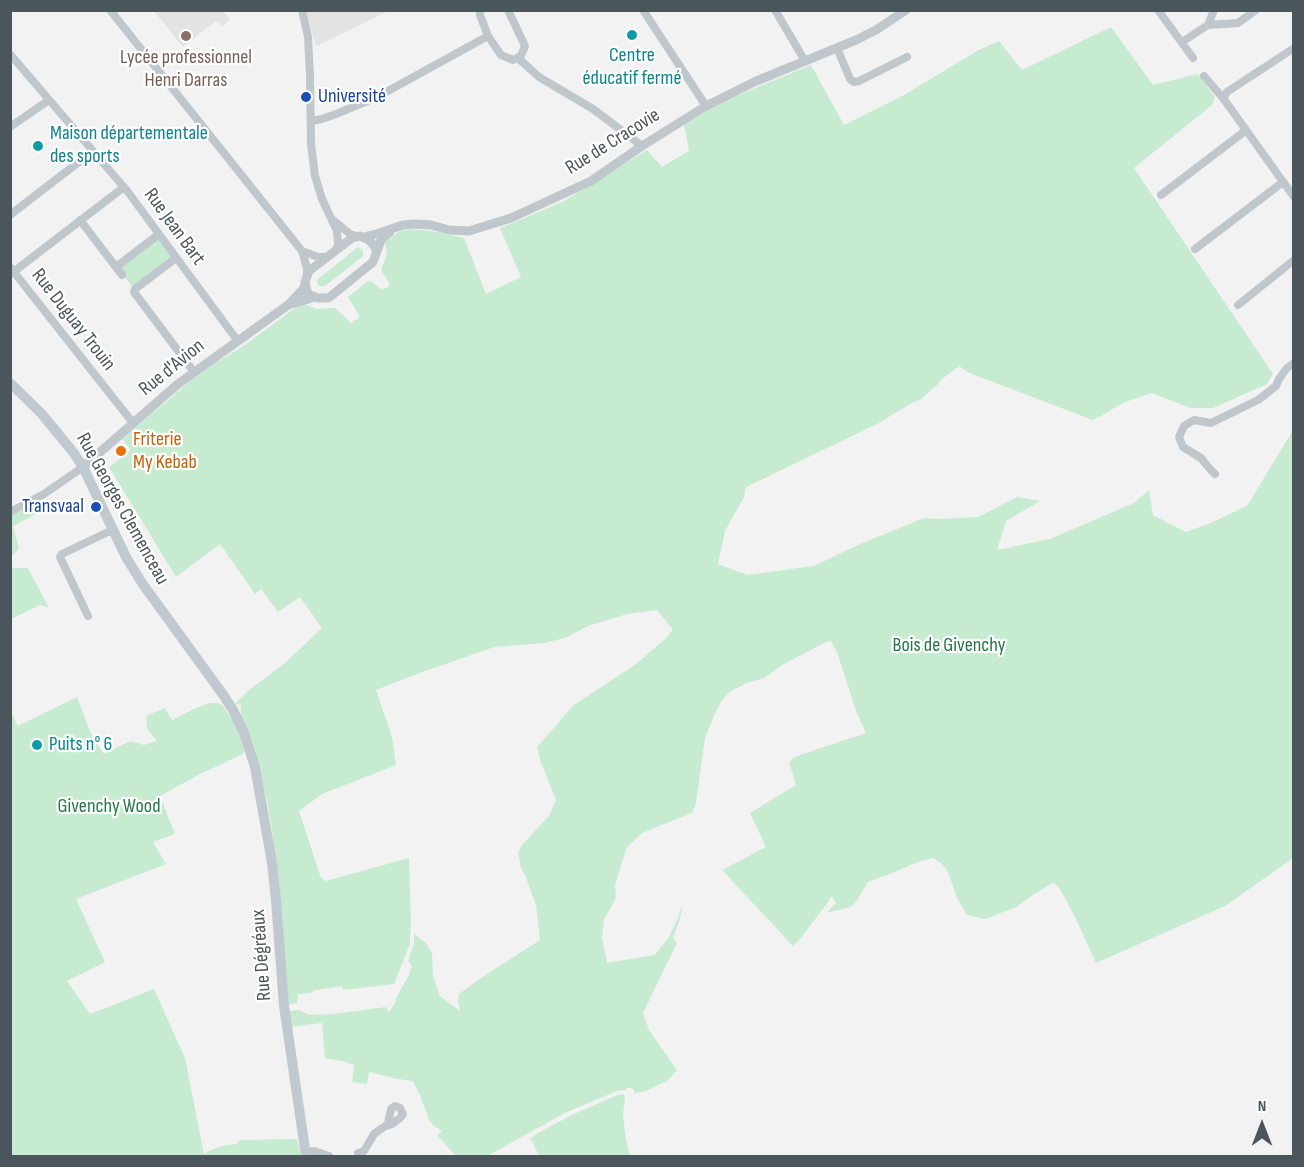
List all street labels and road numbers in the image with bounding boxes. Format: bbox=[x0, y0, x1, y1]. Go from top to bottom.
street label: Rue de Cracovie bbox=[561, 104, 665, 180]
street label: Rue Jean Bart bbox=[138, 184, 210, 270]
street label: Rue Duguay Trouin bbox=[26, 264, 120, 376]
street label: Rue d'Avion bbox=[135, 334, 209, 402]
street label: Rue Georges Clemenceau bbox=[70, 429, 174, 589]
street label: Rue Dégréaux bbox=[247, 908, 277, 1002]

